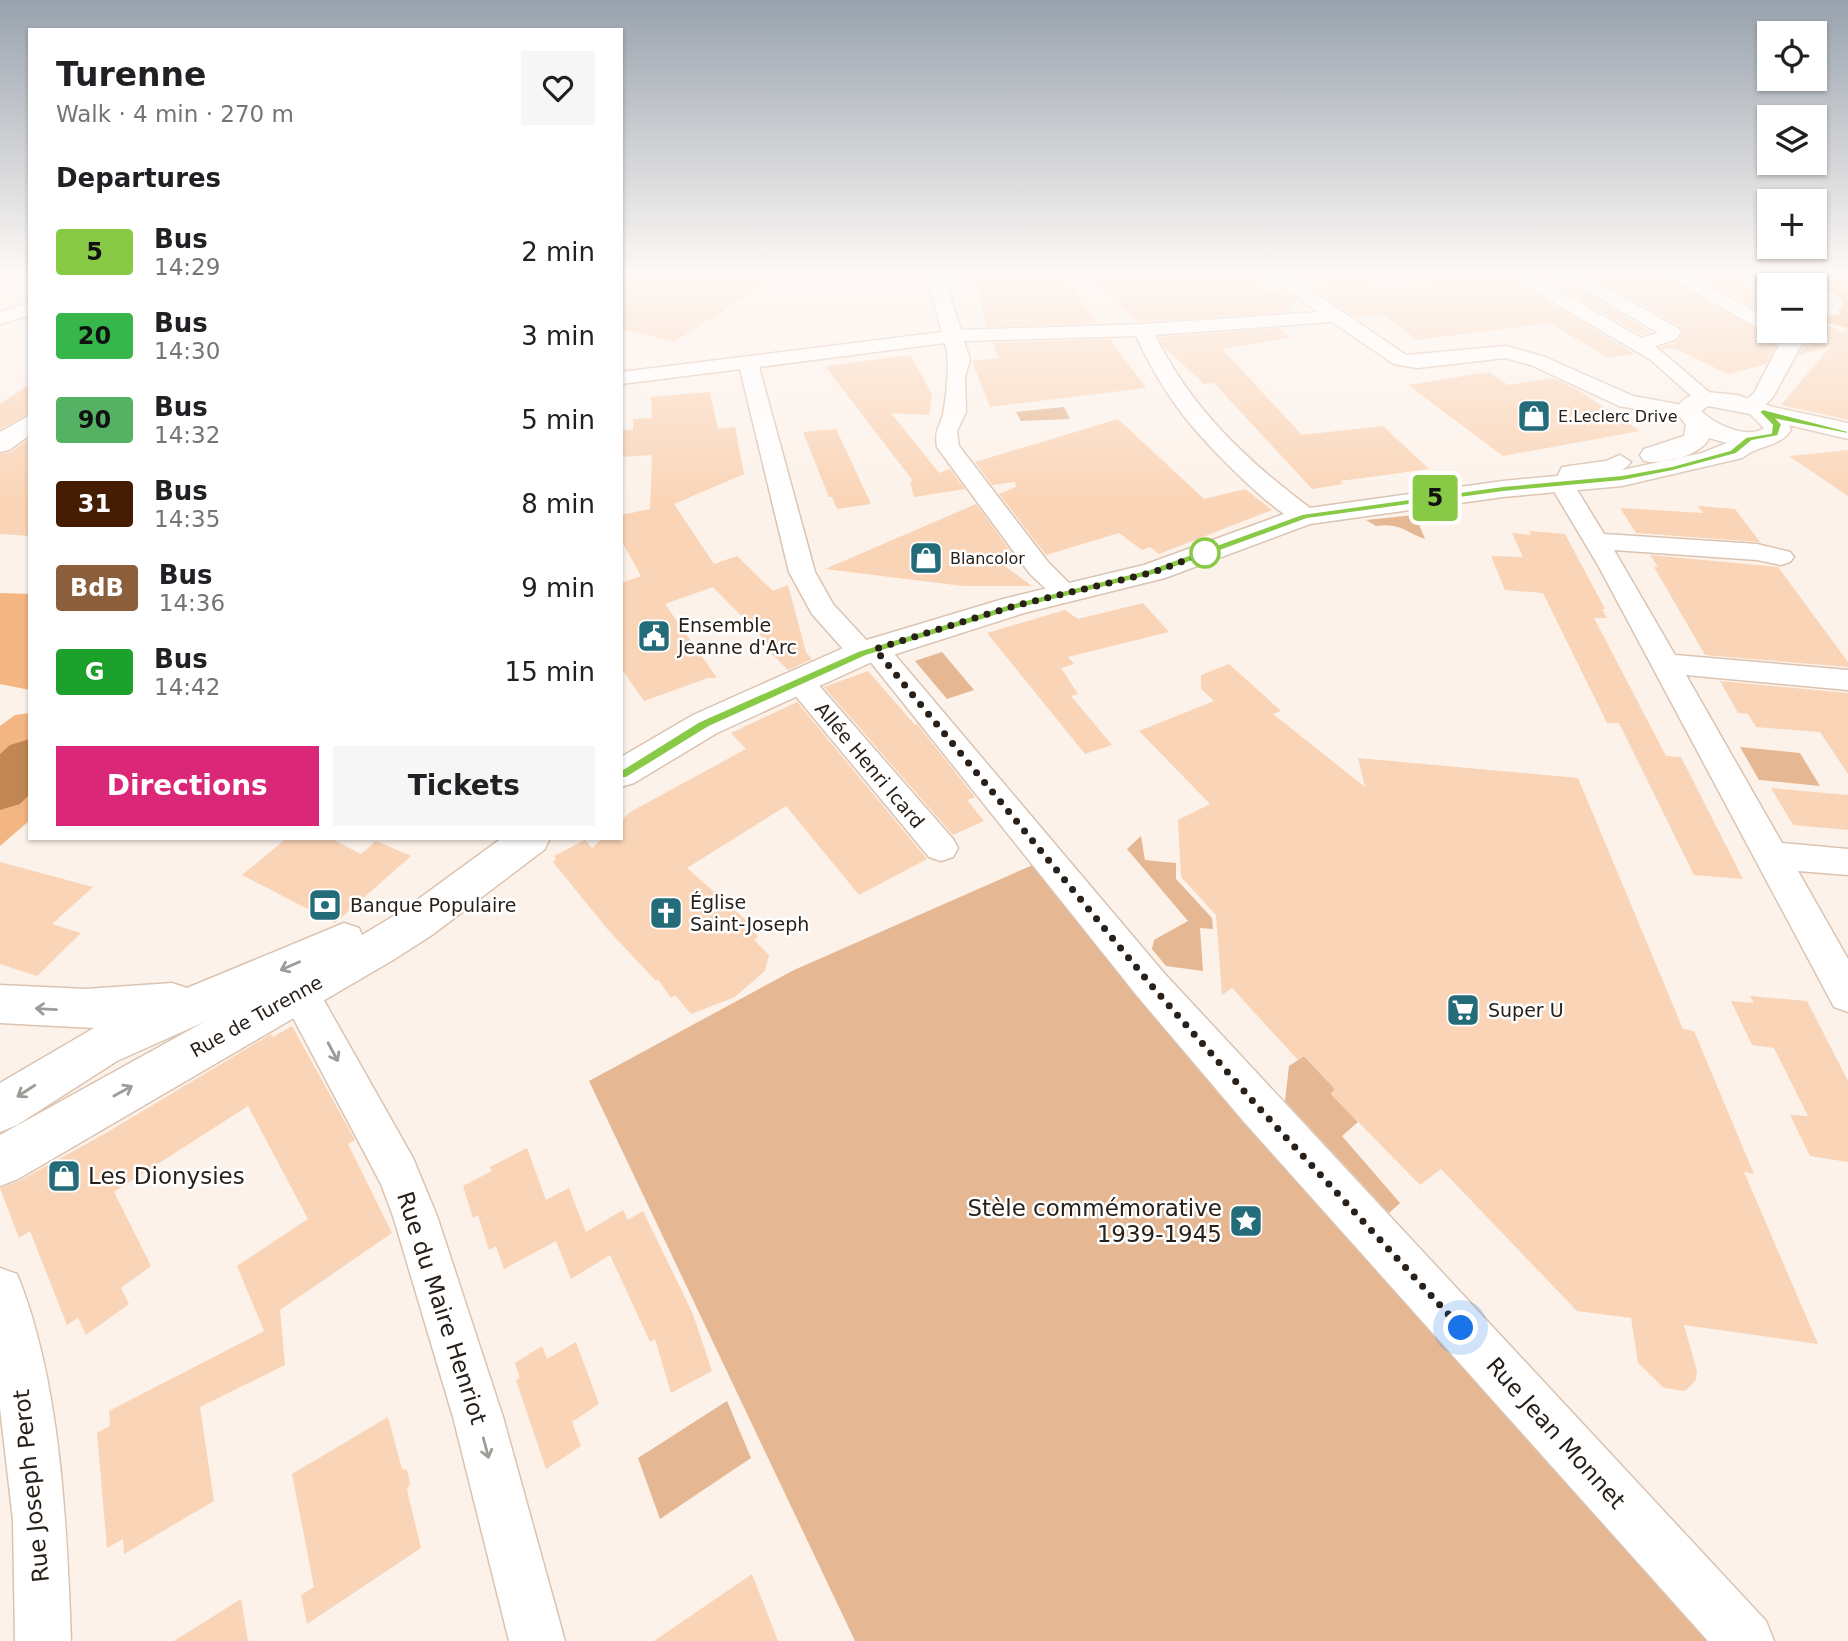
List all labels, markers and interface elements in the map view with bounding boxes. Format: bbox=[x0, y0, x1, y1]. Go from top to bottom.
map controls bbox=[1757, 21, 1827, 343]
button: locate bbox=[1757, 21, 1827, 91]
button: heart bbox=[521, 51, 595, 125]
text: Turenne bbox=[56, 55, 206, 94]
text: Walk · 4 min · 270 m bbox=[56, 101, 294, 127]
button: layers bbox=[1757, 105, 1827, 175]
text: Departures bbox=[56, 163, 221, 193]
button: + bbox=[1757, 189, 1827, 259]
text: Bus bbox=[154, 224, 208, 254]
text: 2 min bbox=[521, 237, 595, 267]
text: 5 bbox=[86, 238, 103, 266]
text: 14:29 bbox=[154, 254, 220, 280]
button: − bbox=[1757, 273, 1827, 343]
text: Bus bbox=[154, 308, 208, 338]
text: 3 min bbox=[521, 321, 595, 351]
text: 20 bbox=[78, 322, 111, 350]
text: 14:30 bbox=[154, 338, 220, 364]
text: Bus bbox=[154, 392, 208, 422]
shop icon: E.Leclerc Drive bbox=[1515, 397, 1553, 435]
text: 5 min bbox=[521, 405, 595, 435]
text: 90 bbox=[78, 406, 111, 434]
place label: E.Leclerc Drive bbox=[1558, 407, 1678, 426]
text: 14:32 bbox=[154, 422, 220, 448]
line badge: 5 bbox=[1412, 475, 1458, 521]
text: Bus bbox=[154, 476, 208, 506]
text: 5 bbox=[1427, 484, 1443, 512]
text: 8 min bbox=[521, 489, 595, 519]
text: 31 bbox=[78, 490, 111, 518]
text: 14:35 bbox=[154, 506, 220, 532]
unlabelled marker bbox=[1190, 538, 1220, 568]
shop icon: Blancolor bbox=[907, 539, 945, 577]
place label: Blancolor bbox=[950, 549, 1025, 568]
text: Bus bbox=[159, 560, 213, 590]
text: 9 min bbox=[521, 573, 595, 603]
text: BdB bbox=[70, 574, 124, 602]
text: 14:36 bbox=[159, 590, 225, 616]
place label: Ensemble Jeanne d'Arc bbox=[677, 614, 797, 658]
public building icon: Ensemble Jeanne d'Arc bbox=[635, 617, 673, 655]
text: Bus bbox=[154, 644, 208, 674]
text: 15 min bbox=[505, 657, 595, 687]
text: G bbox=[85, 658, 104, 686]
text: 14:42 bbox=[154, 674, 220, 700]
street label: Allée Henri Icard bbox=[811, 698, 929, 832]
button: Directions bbox=[56, 746, 319, 826]
button: Tickets bbox=[333, 746, 595, 826]
bank icon: Banque Populaire bbox=[306, 886, 344, 924]
place label: Église Saint-Joseph bbox=[690, 891, 809, 935]
place label: Banque Populaire bbox=[350, 894, 516, 916]
church icon: Église Saint-Joseph bbox=[647, 894, 685, 932]
one-way arrow bbox=[280, 960, 301, 973]
street label: Rue de Turenne bbox=[186, 971, 326, 1061]
supermarket icon: Super U bbox=[1444, 991, 1482, 1029]
place label: Super U bbox=[1488, 999, 1564, 1021]
one-way arrow bbox=[36, 1002, 58, 1015]
one-way arrow bbox=[326, 1041, 340, 1062]
one-way arrow bbox=[17, 1084, 36, 1099]
one-way arrow bbox=[113, 1084, 133, 1098]
shop icon: Les Dionysies bbox=[45, 1157, 83, 1195]
place label: Les Dionysies bbox=[88, 1163, 245, 1189]
street label: Rue du Maire Henriot bbox=[392, 1188, 492, 1428]
place label: Stèle commémorative 1939-1945 bbox=[968, 1195, 1222, 1247]
place icon: Stèle commémorative 1939-1945 bbox=[1227, 1202, 1265, 1240]
your location bbox=[1443, 1310, 1478, 1345]
street label: Rue Jean Monnet bbox=[1481, 1352, 1631, 1514]
street label: Rue Joseph Perot bbox=[8, 1388, 54, 1584]
one-way arrow bbox=[480, 1436, 493, 1459]

